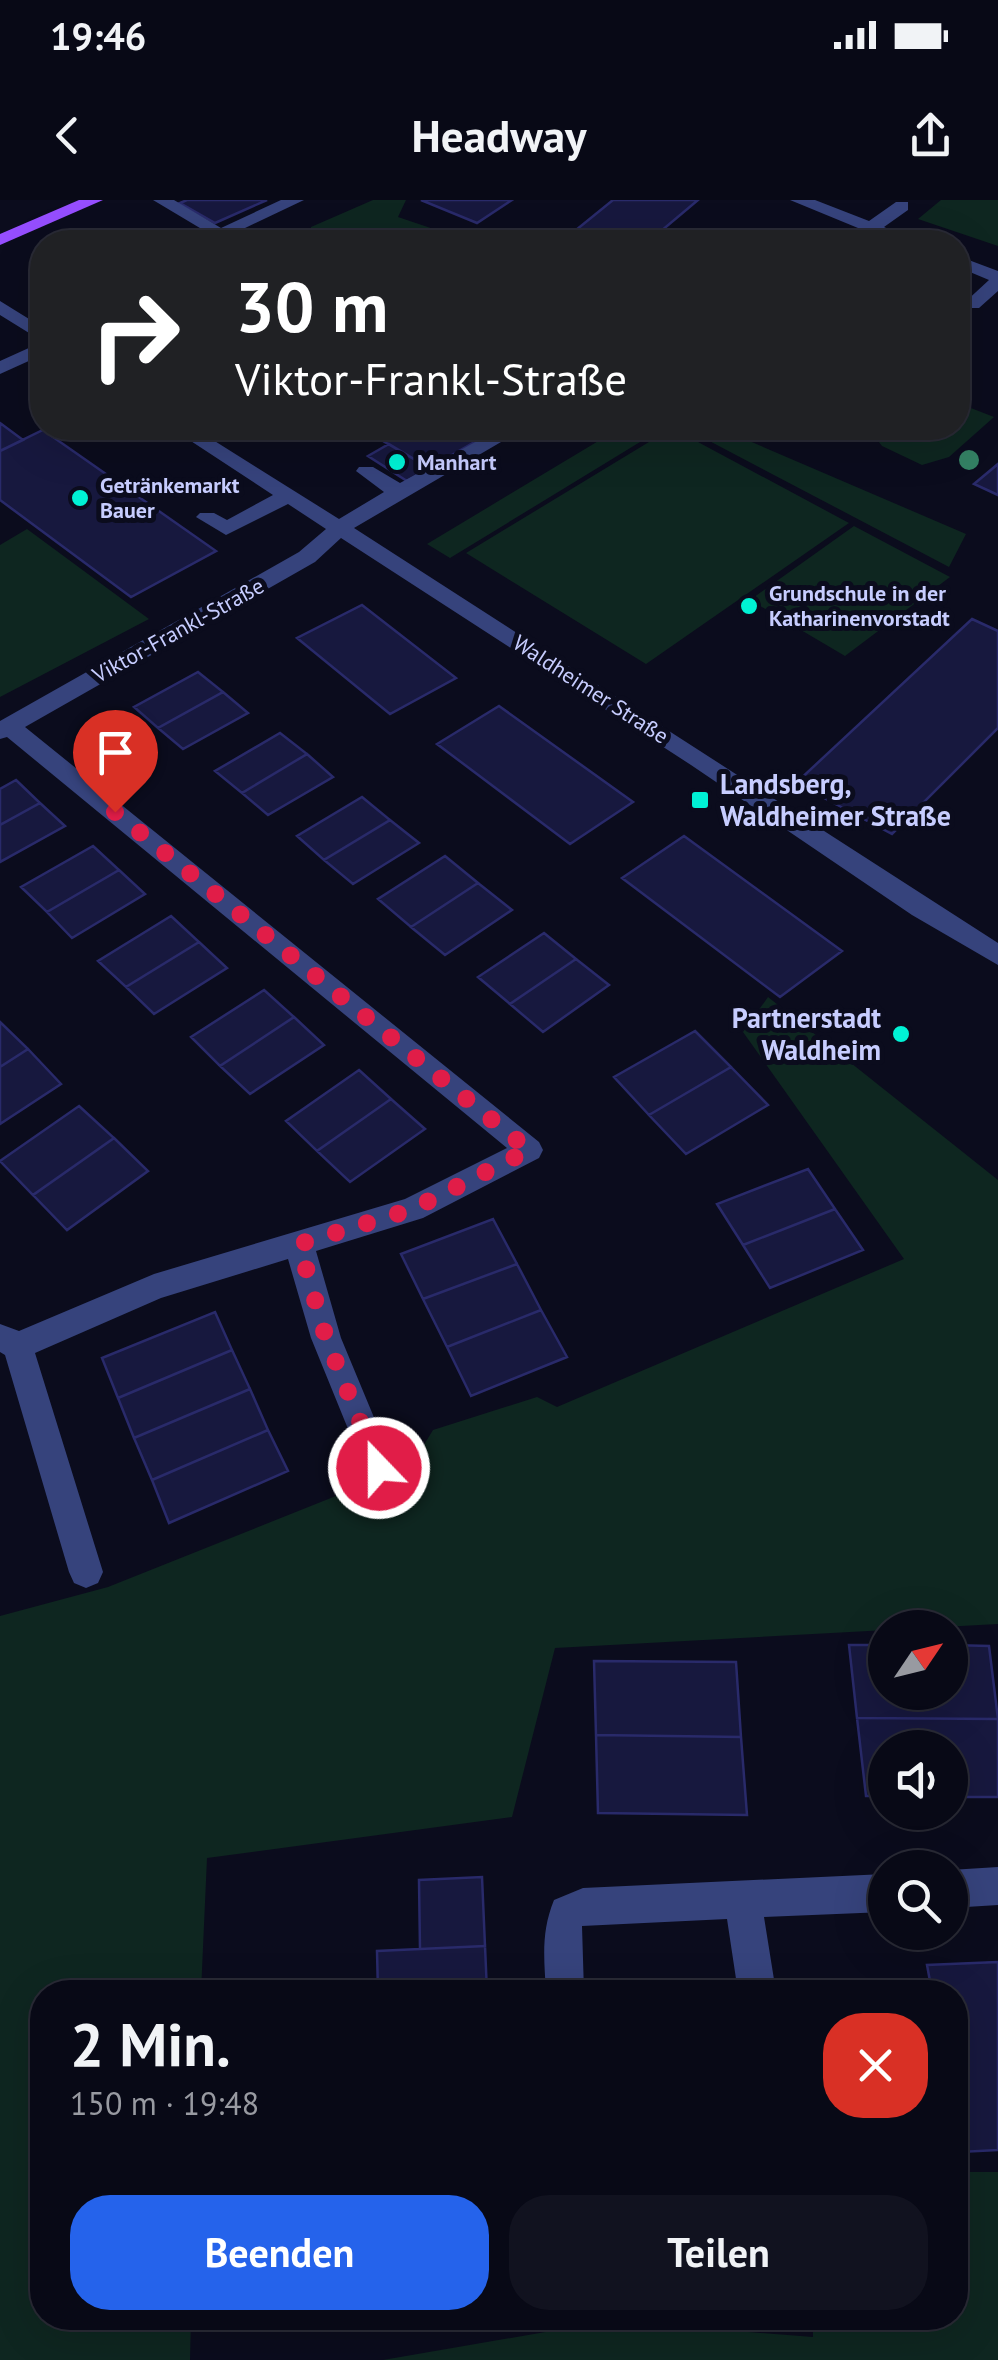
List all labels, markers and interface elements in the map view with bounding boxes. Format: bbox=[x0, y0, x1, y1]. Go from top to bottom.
text: 19:46 bbox=[50, 11, 146, 60]
text: Headway bbox=[411, 106, 587, 164]
icon: back bbox=[40, 108, 95, 163]
icon: share bbox=[903, 108, 958, 163]
text: 30 m bbox=[235, 261, 388, 351]
icon: right bbox=[70, 270, 200, 400]
text: Viktor-Frankl-Straße bbox=[235, 349, 627, 407]
place label: Manhart bbox=[417, 448, 497, 476]
marker: Manhart bbox=[386, 451, 408, 473]
place label: Getränkemarkt Bauer bbox=[100, 471, 240, 524]
marker: Getränkemarkt Bauer bbox=[69, 487, 91, 509]
street label: Viktor-Frankl-Straße bbox=[86, 571, 269, 689]
place label: Grundschule in der Katharinenvorstadt bbox=[769, 579, 950, 632]
marker: Grundschule in der Katharinenvorstadt bbox=[738, 595, 760, 617]
street label: Waldheimer Straße bbox=[508, 628, 674, 750]
pin bbox=[73, 710, 158, 813]
icon: arrive bbox=[88, 725, 143, 780]
place label: Landsberg, Waldheimer Straße bbox=[720, 765, 951, 834]
marker: Landsberg, Waldheimer Straße bbox=[689, 789, 711, 811]
place label: Partnerstadt Waldheim bbox=[732, 999, 881, 1068]
marker: Partnerstadt Waldheim bbox=[890, 1023, 912, 1045]
position arrow bbox=[327, 1416, 431, 1520]
north arrow bbox=[868, 1610, 968, 1710]
map controls bbox=[868, 1610, 968, 1950]
button: sound bbox=[868, 1730, 968, 1830]
button: search bbox=[868, 1850, 968, 1950]
text: 2 Min. bbox=[70, 2005, 231, 2083]
button: close bbox=[823, 2013, 928, 2118]
text: 150 m · 19:48 bbox=[70, 2082, 259, 2124]
button: Beenden bbox=[70, 2195, 489, 2310]
button: Teilen bbox=[509, 2195, 928, 2310]

